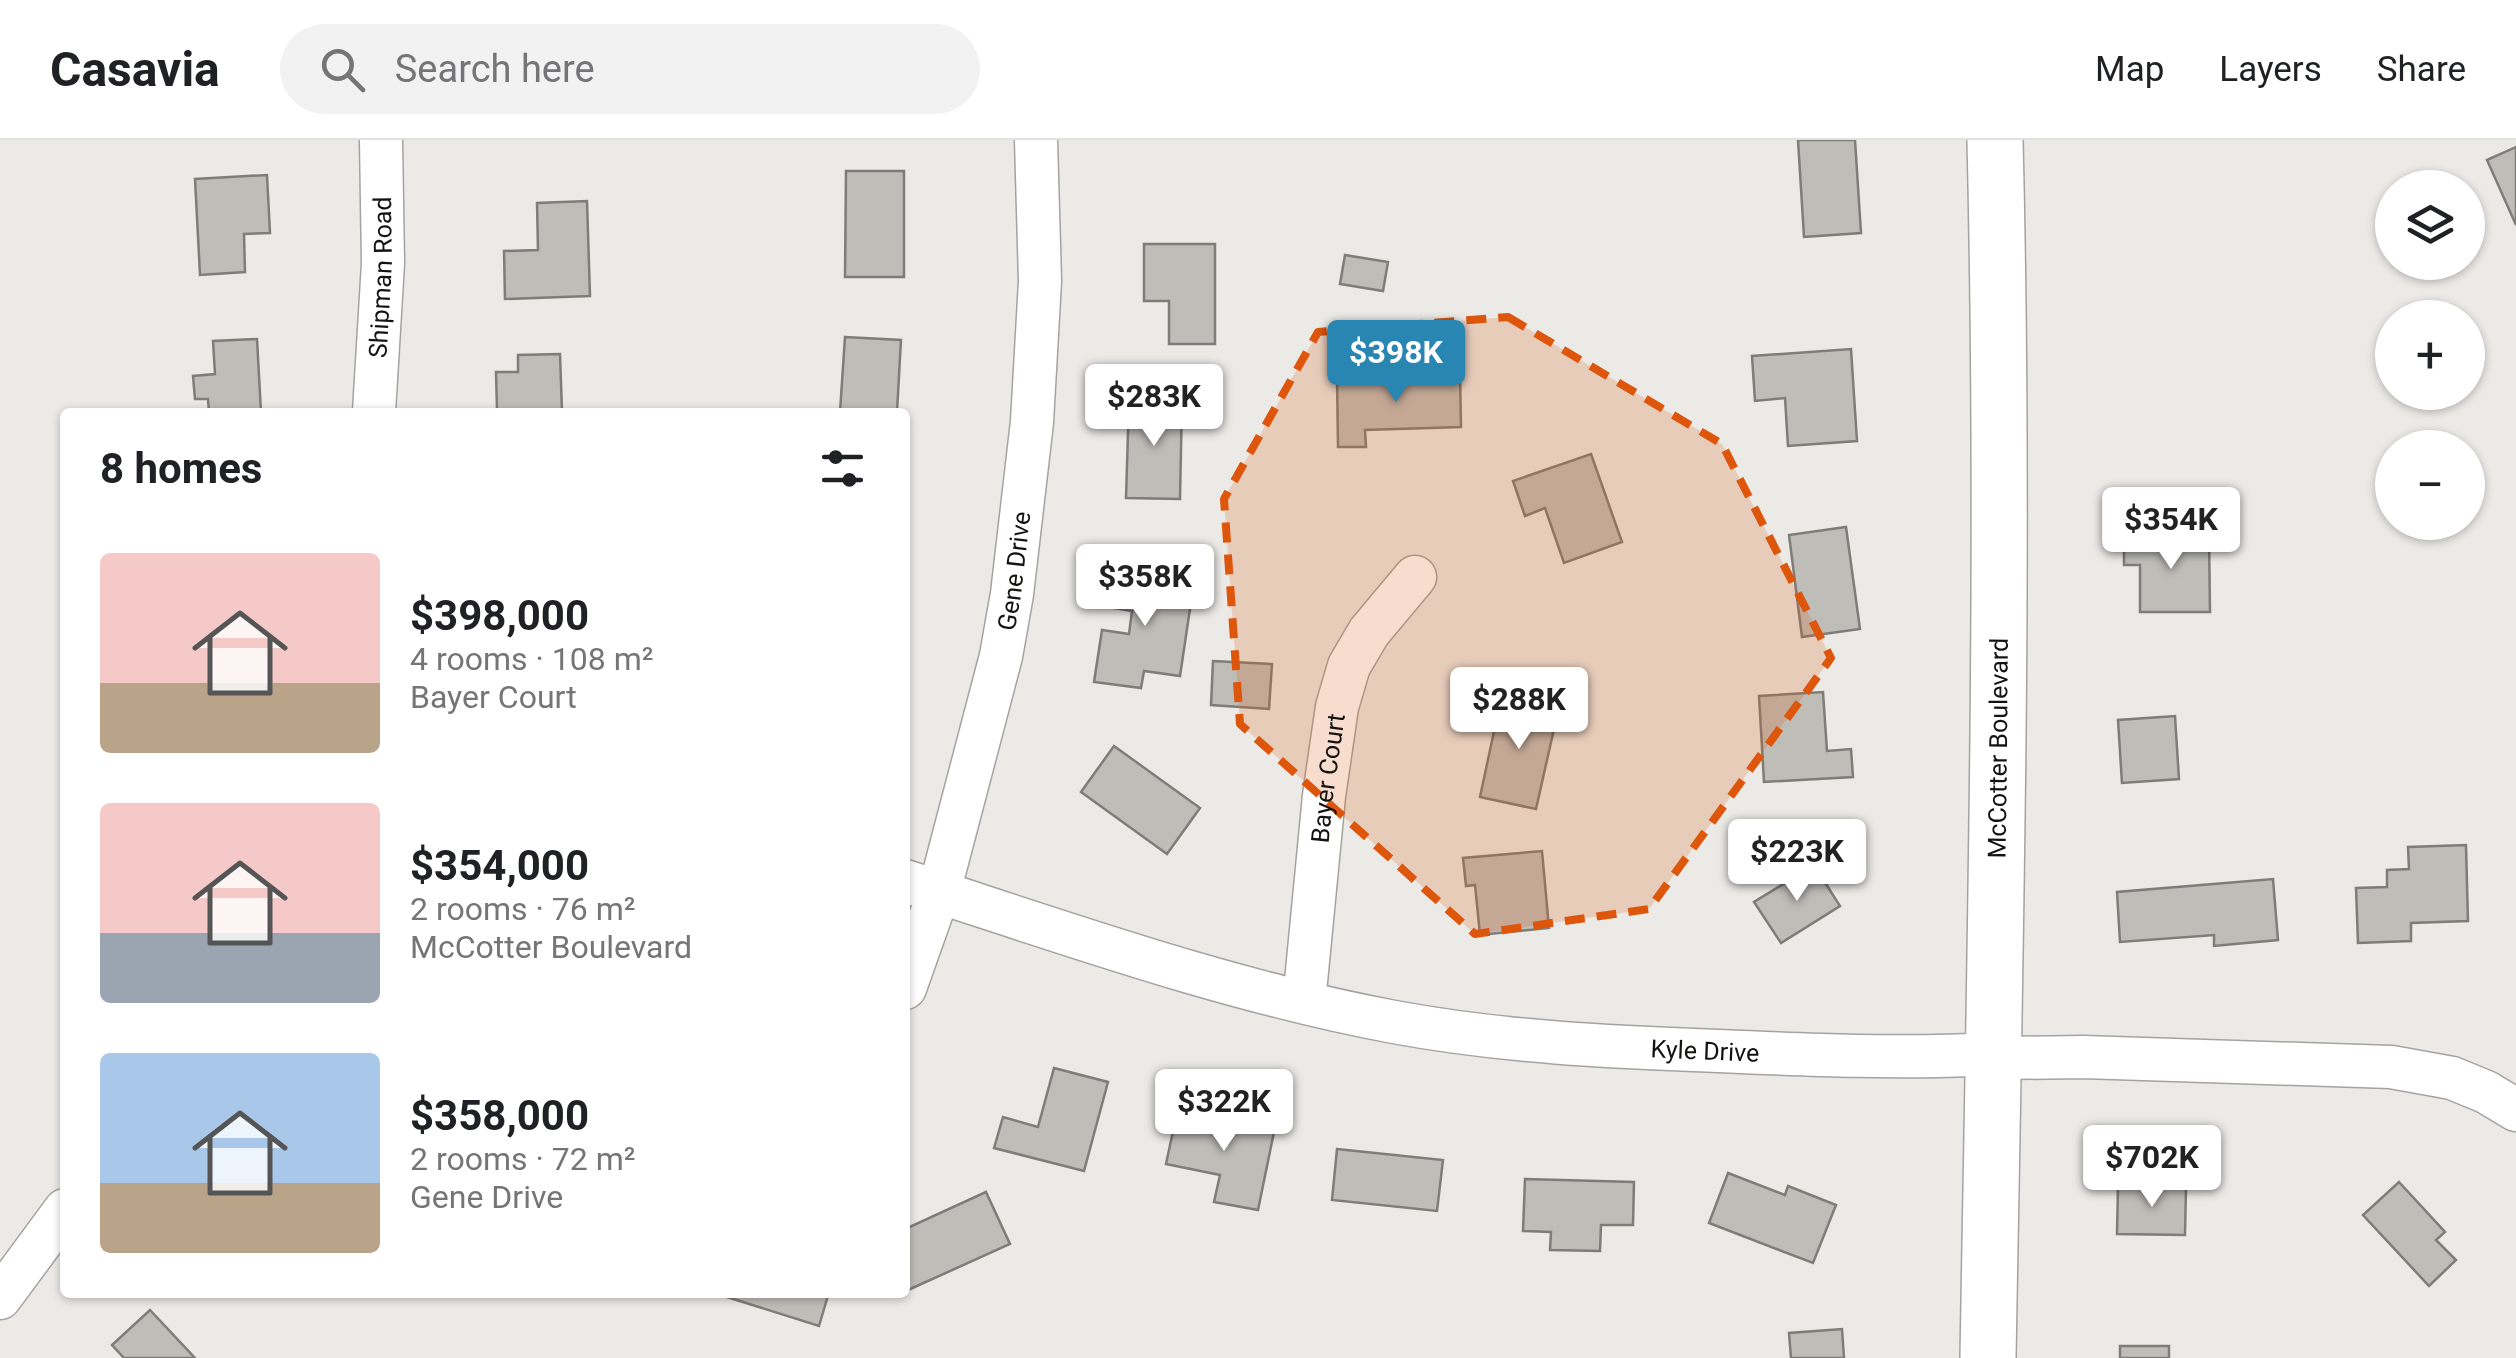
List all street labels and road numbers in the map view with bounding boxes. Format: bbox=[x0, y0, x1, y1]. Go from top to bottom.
street label: Shipman Road bbox=[363, 196, 398, 359]
street label: Gene Drive bbox=[991, 510, 1036, 633]
street label: McCotter Boulevard bbox=[1982, 638, 2013, 859]
street label: Bayer Court bbox=[1305, 712, 1350, 844]
street label: Kyle Drive bbox=[1650, 1034, 1760, 1067]

